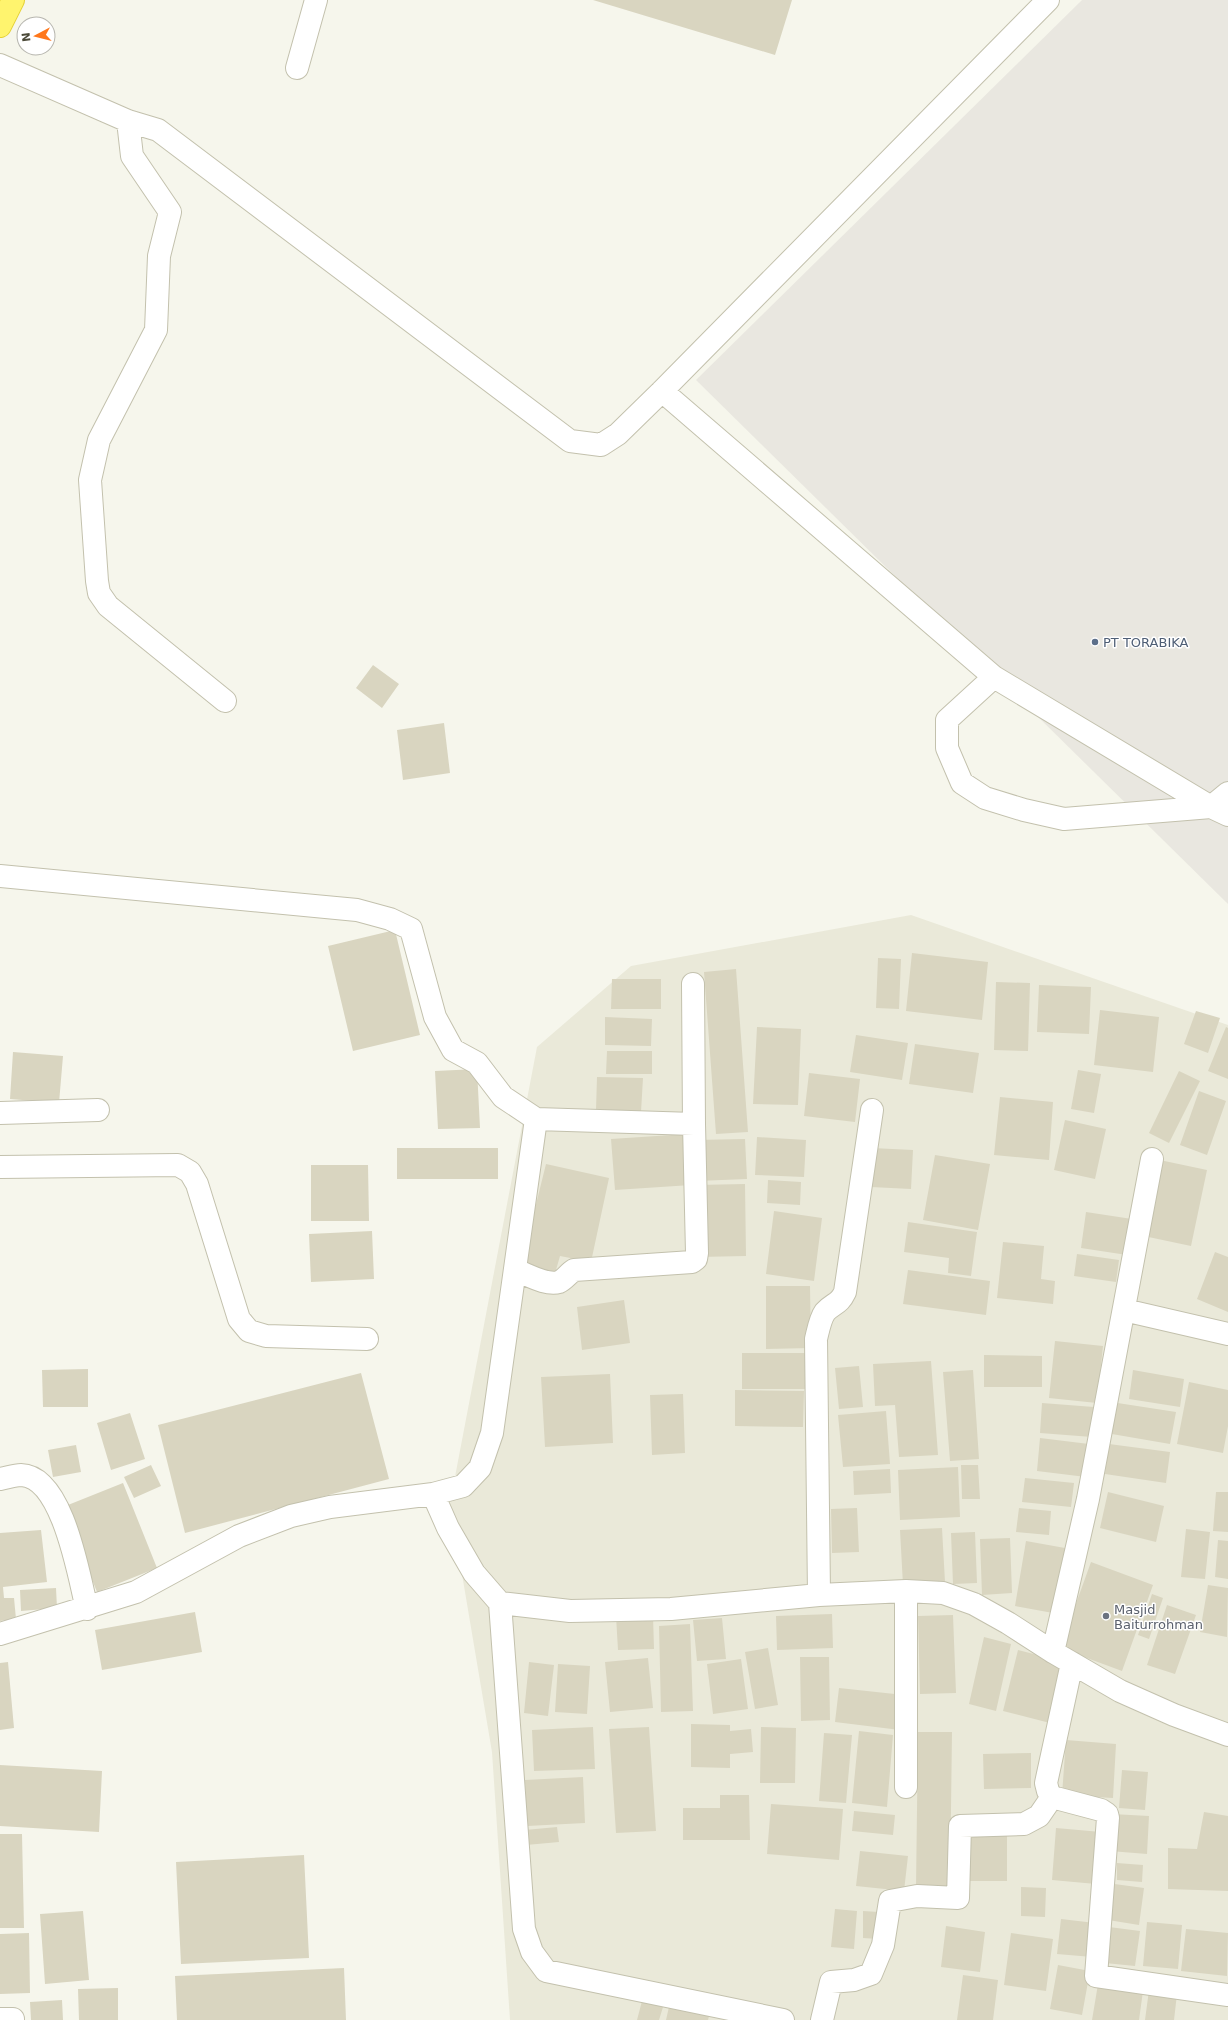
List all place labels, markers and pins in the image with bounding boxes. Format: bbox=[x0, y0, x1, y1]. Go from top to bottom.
place label: PT TORABIKA bbox=[1103, 635, 1189, 650]
marker: PT TORABIKA bbox=[1090, 637, 1100, 647]
place label: Masjid Baiturrohman bbox=[1114, 1602, 1203, 1632]
marker: Masjid Baiturrohman bbox=[1101, 1611, 1111, 1621]

